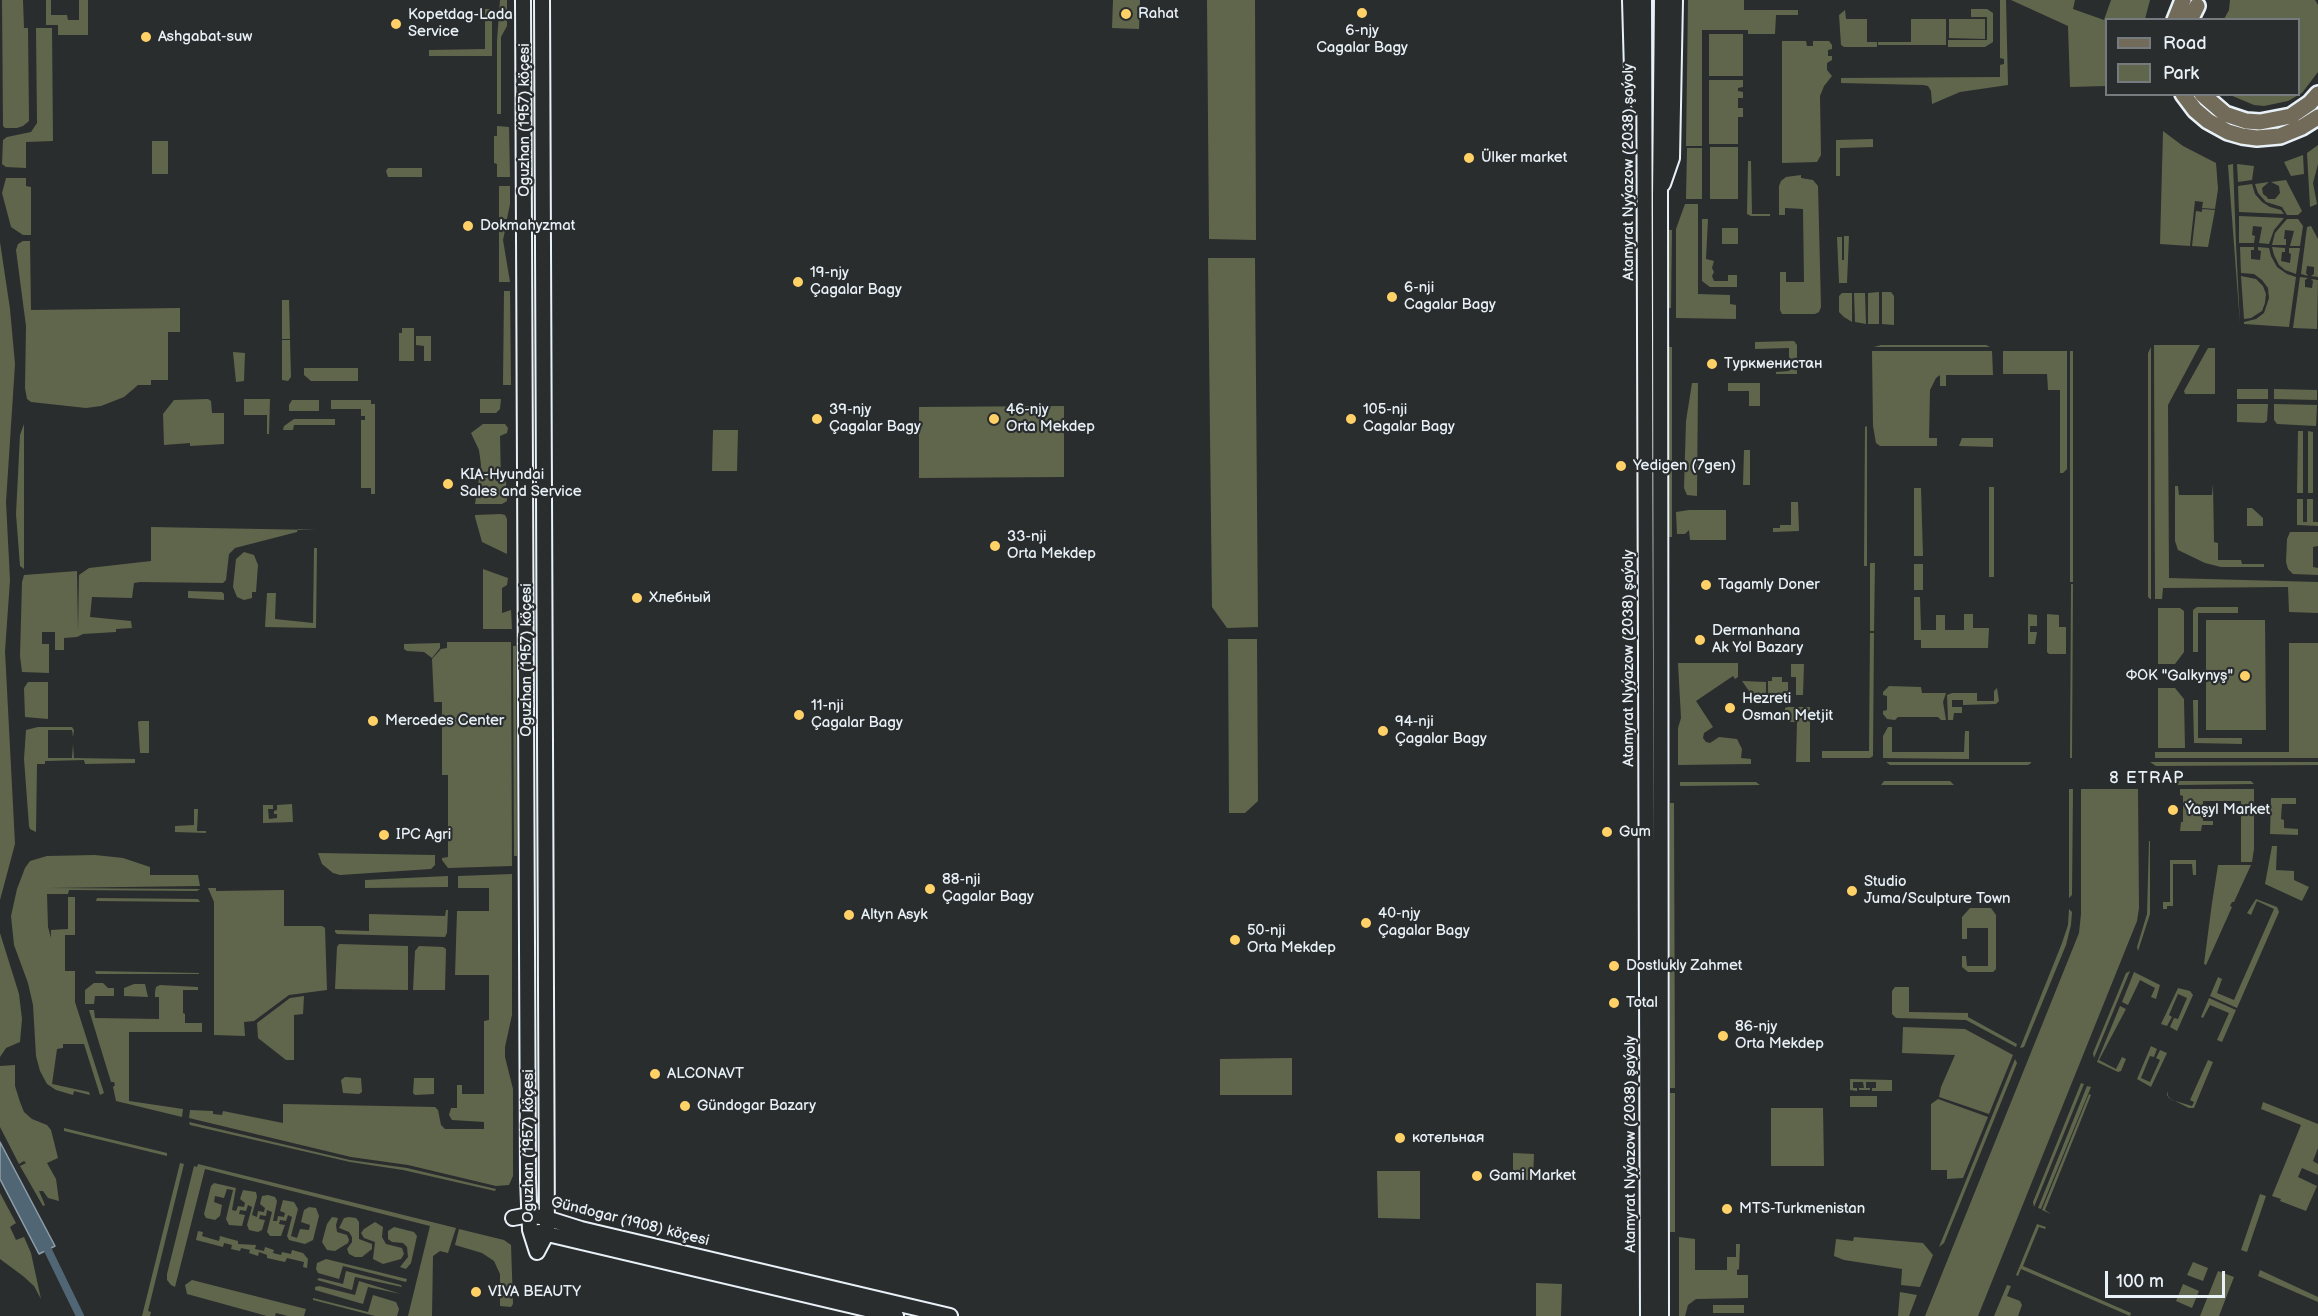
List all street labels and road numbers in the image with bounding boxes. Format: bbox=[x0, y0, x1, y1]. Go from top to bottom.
street label: Oguzhan (1957) köçesi bbox=[516, 43, 534, 197]
street label: Atamyrat Nyýazow (2038) şaýoly bbox=[1620, 63, 1638, 281]
street label: Atamyrat Nyýazow (2038) şaýoly bbox=[1620, 549, 1638, 767]
street label: Oguzhan (1957) köçesi bbox=[518, 583, 536, 737]
street label: Atamyrat Nyýazow (2038) şaýoly bbox=[1622, 1035, 1640, 1253]
street label: Oguzhan (1957) köçesi bbox=[520, 1069, 538, 1223]
street label: Gündogar (1908) köçesi bbox=[549, 1194, 711, 1250]

